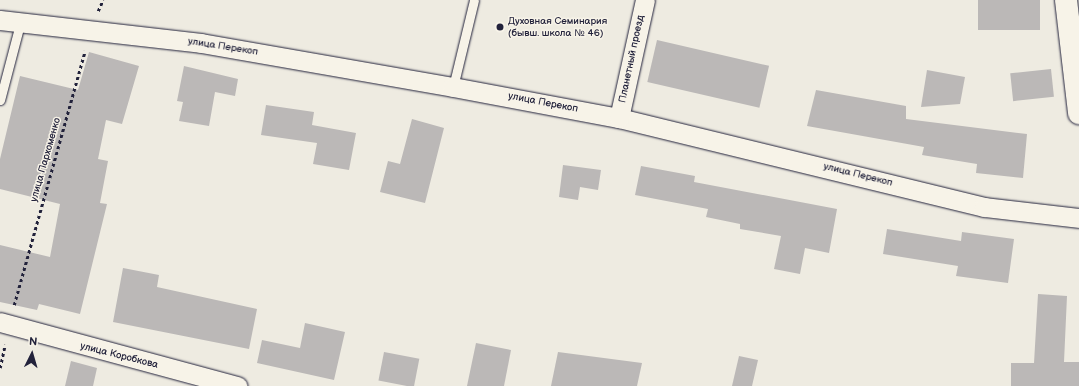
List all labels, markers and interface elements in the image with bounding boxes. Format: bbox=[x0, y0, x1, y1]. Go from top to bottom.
street label: Планетный проезд bbox=[617, 14, 647, 104]
place label: Духовная Семинария (бывш. школа № 46) bbox=[508, 15, 607, 38]
marker: Духовная Семинария (бывш. школа № 46) bbox=[495, 22, 505, 32]
street label: улица Перекоп bbox=[187, 36, 259, 58]
street label: улица Перекоп bbox=[507, 90, 579, 116]
street label: улица Пархоменко bbox=[28, 116, 64, 204]
street label: улица Перекоп bbox=[822, 161, 894, 189]
north arrow bbox=[12, 334, 52, 374]
text: N bbox=[28, 335, 38, 348]
street label: улица Коробкова bbox=[79, 341, 159, 371]

